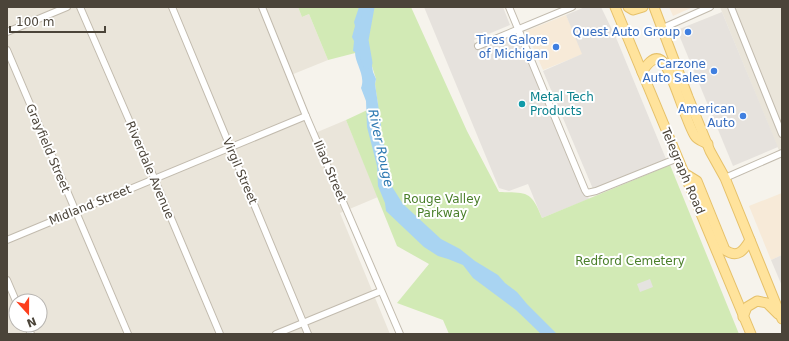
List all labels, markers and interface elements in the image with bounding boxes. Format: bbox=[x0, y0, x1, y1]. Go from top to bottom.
scale bar bbox=[10, 8, 105, 34]
text: 100 m bbox=[16, 15, 54, 29]
place label: Quest Auto Group bbox=[573, 25, 680, 39]
marker: Quest Auto Group bbox=[683, 27, 693, 37]
place label: Tires Galore of Michigan bbox=[475, 33, 548, 61]
marker: Tires Galore of Michigan bbox=[551, 42, 561, 52]
place label: Carzone Auto Sales bbox=[642, 57, 706, 85]
marker: Carzone Auto Sales bbox=[709, 66, 719, 76]
place label: Metal Tech Products bbox=[530, 90, 594, 118]
marker: Metal Tech Products bbox=[517, 99, 527, 109]
street label: Grayfield Street bbox=[23, 102, 73, 195]
place label: American Auto bbox=[678, 102, 735, 130]
water label: River Rouge bbox=[365, 108, 397, 188]
marker: American Auto bbox=[738, 111, 748, 121]
street label: Riverdale Avenue bbox=[123, 119, 177, 221]
street label: Telegraph Road bbox=[658, 125, 708, 216]
street label: Virgil Street bbox=[220, 136, 260, 206]
street label: Iliad Street bbox=[311, 138, 349, 204]
street label: Midland Street bbox=[47, 182, 133, 228]
park label: Rouge Valley Parkway bbox=[403, 192, 481, 220]
park label: Redford Cemetery bbox=[575, 254, 685, 268]
north arrow bbox=[8, 293, 48, 333]
text: N bbox=[25, 314, 38, 330]

